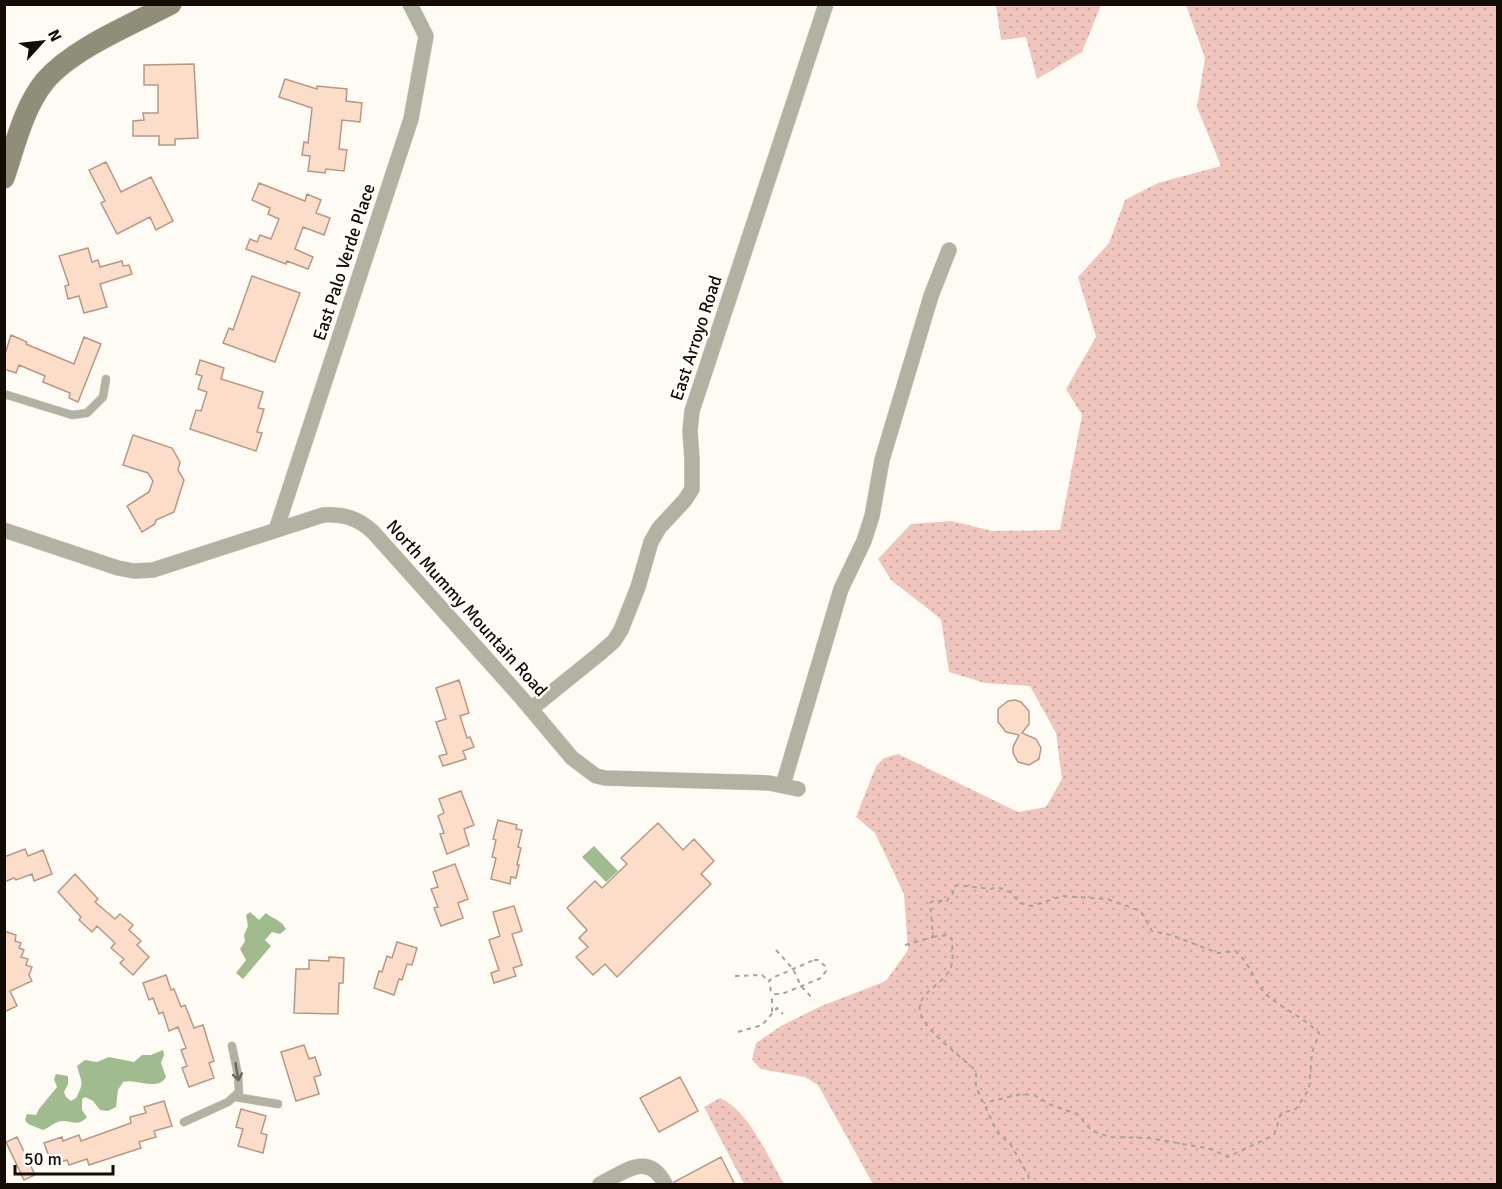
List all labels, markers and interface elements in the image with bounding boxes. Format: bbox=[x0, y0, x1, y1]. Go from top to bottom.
north arrow bbox=[12, 12, 72, 72]
text: N bbox=[43, 26, 66, 45]
street label: East Palo Verde Place bbox=[308, 181, 380, 343]
street label: East Arroyo Road bbox=[665, 273, 727, 403]
street label: North Mummy Mountain Road bbox=[382, 515, 552, 701]
one-way arrow bbox=[232, 1062, 243, 1081]
scale bar bbox=[15, 1138, 112, 1176]
text: 50 m bbox=[24, 1148, 62, 1170]

